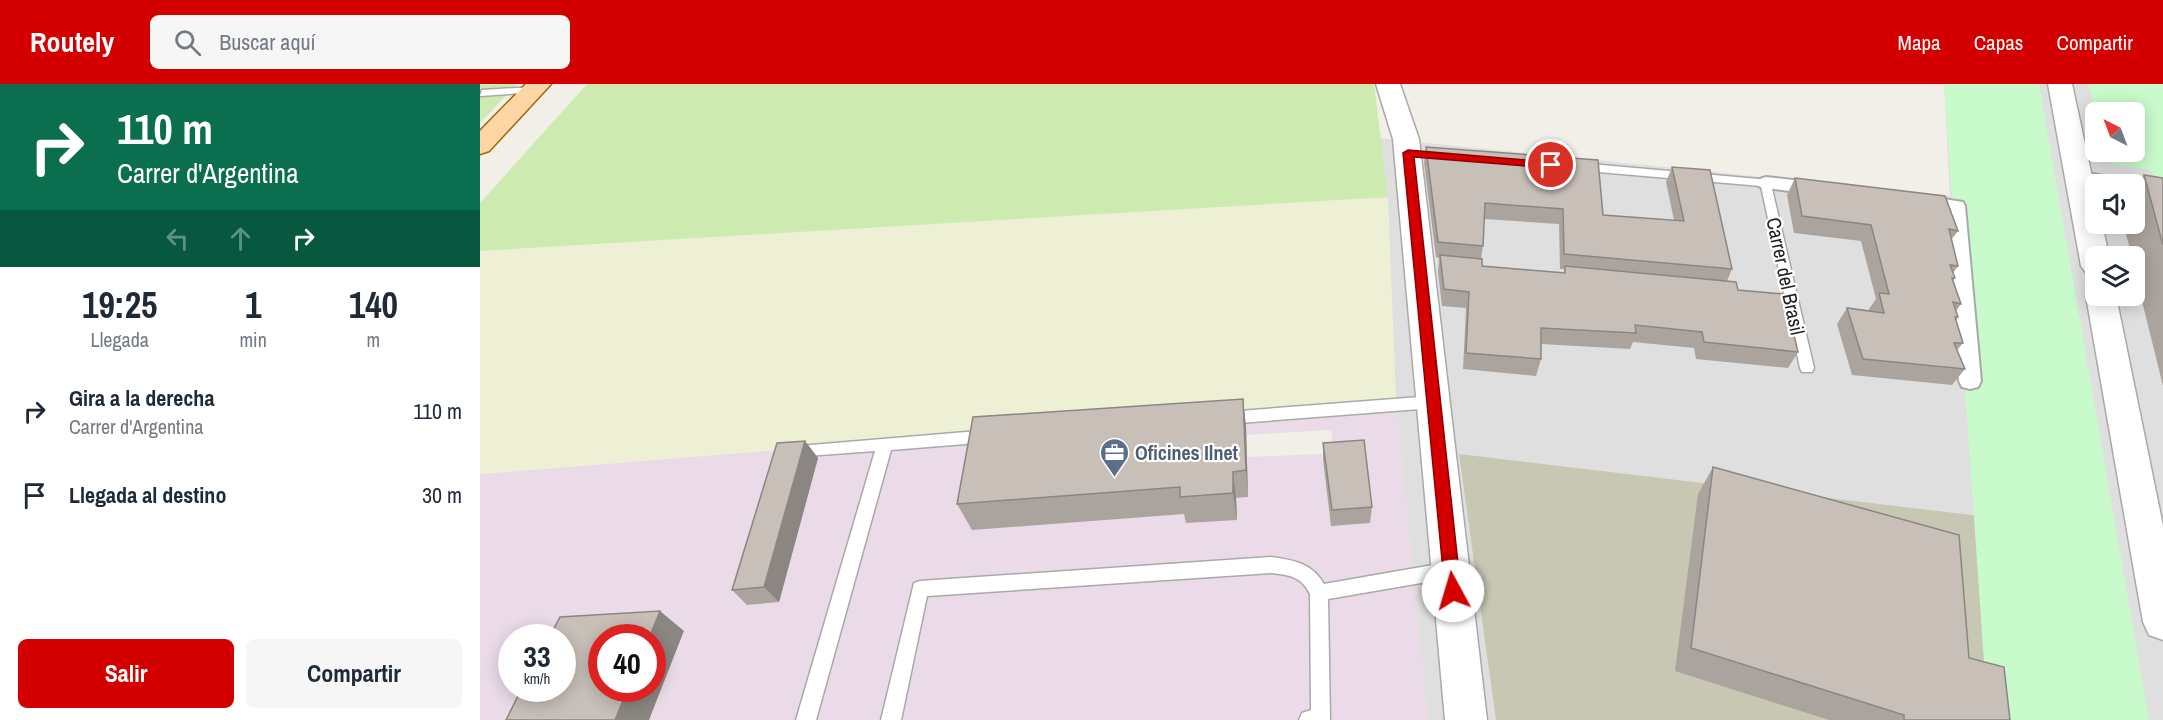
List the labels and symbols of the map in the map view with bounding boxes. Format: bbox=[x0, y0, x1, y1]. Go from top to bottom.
north arrow bbox=[2085, 102, 2145, 162]
pin bbox=[1525, 139, 1576, 190]
street label: Carrer del Brasil bbox=[1760, 215, 1812, 337]
office icon: Oficines Ilnet bbox=[1098, 436, 1130, 478]
place label: Oficines Ilnet bbox=[1135, 439, 1239, 466]
position arrow bbox=[1421, 559, 1485, 623]
speed limit sign: 40 bbox=[588, 624, 666, 702]

